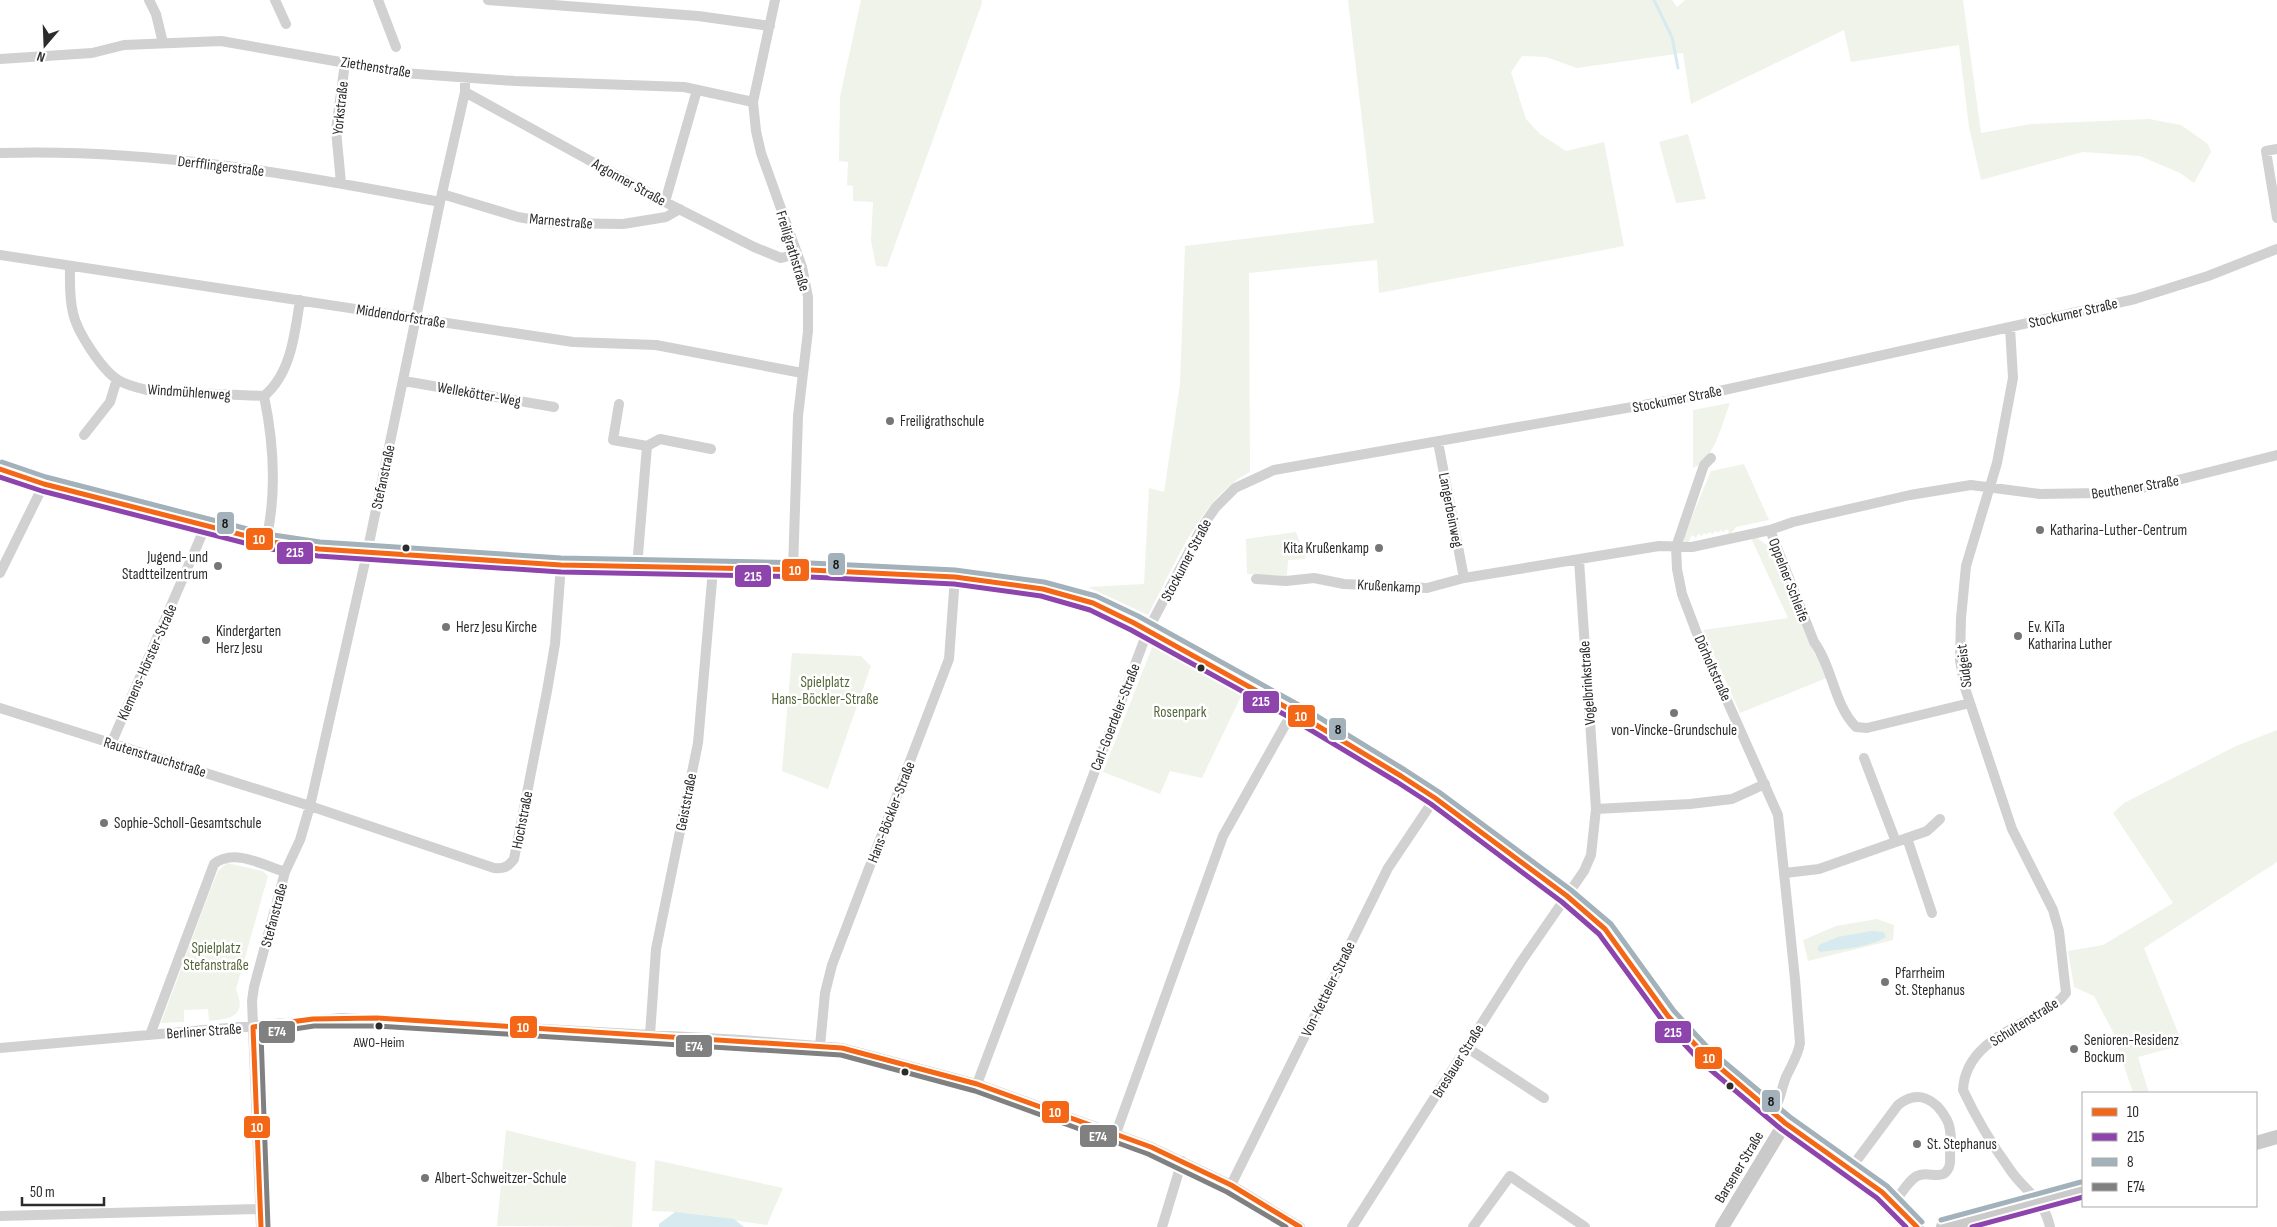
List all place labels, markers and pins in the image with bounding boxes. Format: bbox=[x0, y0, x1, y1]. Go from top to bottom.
place label: Freiligrathschule bbox=[900, 412, 984, 431]
marker: Freiligrathschule bbox=[884, 415, 896, 427]
place label: Katharina-Luther-Centrum bbox=[2050, 521, 2187, 540]
marker: Katharina-Luther-Centrum bbox=[2034, 524, 2046, 536]
place label: Kita Krußenkamp bbox=[1283, 539, 1369, 558]
marker: Kita Krußenkamp bbox=[1373, 542, 1385, 554]
unlabelled marker bbox=[401, 543, 411, 553]
place label: Jugend- und Stadtteilzentrum bbox=[122, 548, 208, 584]
marker: Jugend- und Stadtteilzentrum bbox=[212, 560, 224, 572]
place label: Herz Jesu Kirche bbox=[456, 618, 537, 637]
place label: Ev. KiTa Katharina Luther bbox=[2028, 618, 2113, 654]
marker: Herz Jesu Kirche bbox=[440, 621, 452, 633]
place label: Kindergarten Herz Jesu bbox=[216, 622, 281, 658]
marker: Ev. KiTa Katharina Luther bbox=[2012, 630, 2024, 642]
marker: Kindergarten Herz Jesu bbox=[200, 634, 212, 646]
unlabelled marker bbox=[1196, 663, 1206, 673]
marker: von-Vincke-Grundschule bbox=[1668, 707, 1680, 719]
place label: von-Vincke-Grundschule bbox=[1611, 721, 1737, 740]
place label: Sophie-Scholl-Gesamtschule bbox=[114, 814, 261, 833]
marker: Sophie-Scholl-Gesamtschule bbox=[98, 817, 110, 829]
place label: Pfarrheim St. Stephanus bbox=[1895, 964, 1965, 1000]
marker: Pfarrheim St. Stephanus bbox=[1879, 976, 1891, 988]
marker: AWO-Heim bbox=[374, 1021, 384, 1031]
place label: Senioren-Residenz Bockum bbox=[2084, 1031, 2180, 1067]
place label: AWO-Heim bbox=[352, 1034, 405, 1051]
marker: Senioren-Residenz Bockum bbox=[2068, 1043, 2080, 1055]
unlabelled marker bbox=[900, 1067, 910, 1077]
unlabelled marker bbox=[1725, 1081, 1735, 1091]
place label: St. Stephanus bbox=[1927, 1135, 1997, 1154]
marker: St. Stephanus bbox=[1911, 1138, 1923, 1150]
place label: Albert-Schweitzer-Schule bbox=[434, 1169, 567, 1188]
marker: Albert-Schweitzer-Schule bbox=[419, 1172, 431, 1184]

